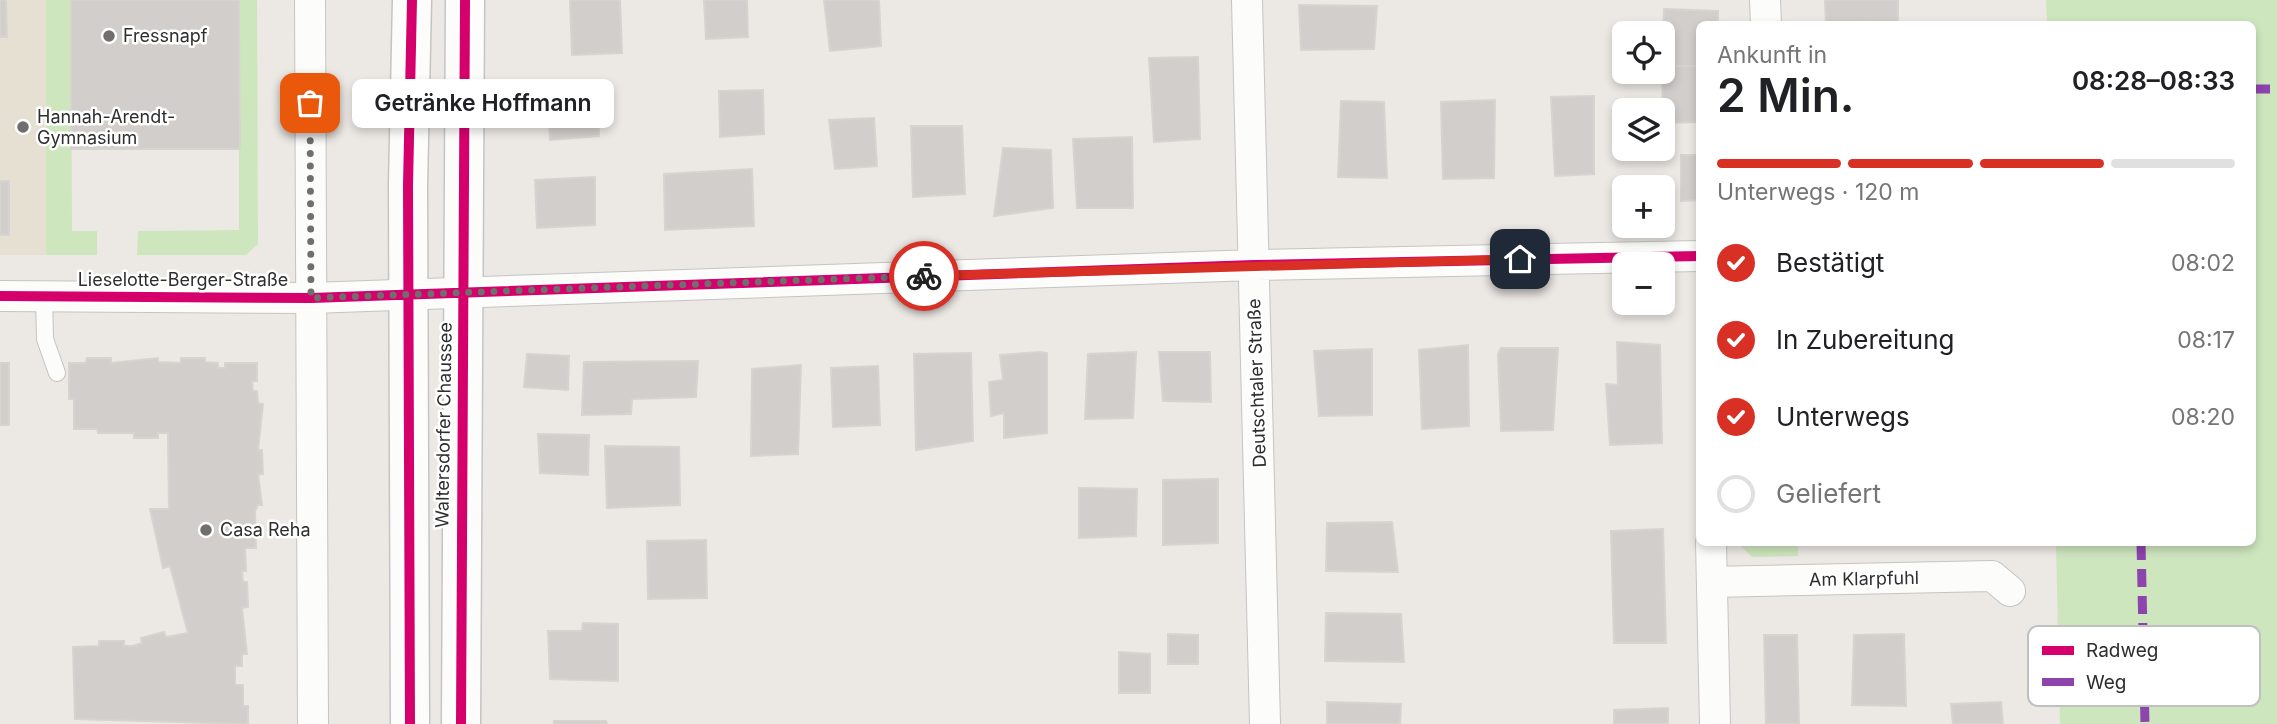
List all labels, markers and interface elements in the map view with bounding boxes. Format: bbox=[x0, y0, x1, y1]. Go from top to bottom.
map controls bbox=[1612, 21, 1675, 315]
button: locate bbox=[1612, 21, 1675, 84]
place label: Fressnapf bbox=[123, 25, 208, 46]
marker: Fressnapf bbox=[101, 28, 117, 44]
text: Ankunft in bbox=[1717, 41, 1827, 69]
text: 08:28–08:33 bbox=[2072, 65, 2235, 96]
text: 2 Min. bbox=[1717, 67, 1855, 123]
pin bbox=[280, 73, 340, 133]
callout: Getränke Hoffmann bbox=[352, 78, 614, 128]
icon: bag bbox=[291, 84, 329, 122]
text: Getränke Hoffmann bbox=[374, 89, 592, 117]
button: layers bbox=[1612, 98, 1675, 161]
place label: Hannah-Arendt- Gymnasium bbox=[37, 106, 175, 148]
marker: Hannah-Arendt- Gymnasium bbox=[15, 119, 31, 135]
button: + bbox=[1612, 175, 1675, 238]
text: Unterwegs · 120 m bbox=[1717, 178, 1919, 206]
pin bbox=[1490, 229, 1550, 289]
icon: home bbox=[1501, 240, 1539, 278]
courier bbox=[889, 241, 959, 311]
icon: check bbox=[1717, 244, 1755, 282]
text: Bestätigt bbox=[1776, 247, 1884, 278]
text: 08:02 bbox=[2171, 249, 2235, 277]
button: − bbox=[1612, 252, 1675, 315]
icon: bike bbox=[905, 257, 943, 295]
street label: Lieselotte-Berger-Straße bbox=[78, 269, 288, 290]
street label: Deutschtaler Straße bbox=[1243, 298, 1270, 468]
icon: check bbox=[1717, 321, 1755, 359]
street label: Waltersdorfer Chaussee bbox=[431, 322, 456, 528]
text: In Zubereitung bbox=[1776, 324, 1954, 355]
text: 08:17 bbox=[2177, 326, 2235, 354]
icon: check bbox=[1717, 398, 1755, 436]
text: Unterwegs bbox=[1776, 401, 1910, 432]
text: 08:20 bbox=[2171, 403, 2235, 431]
text: Geliefert bbox=[1776, 478, 1881, 509]
place label: Casa Reha bbox=[220, 519, 311, 540]
marker: Casa Reha bbox=[198, 522, 214, 538]
street label: Am Klarpfuhl bbox=[1809, 567, 1919, 590]
legend bbox=[2028, 626, 2260, 706]
text: Radweg bbox=[2086, 639, 2158, 662]
text: Weg bbox=[2086, 671, 2127, 694]

